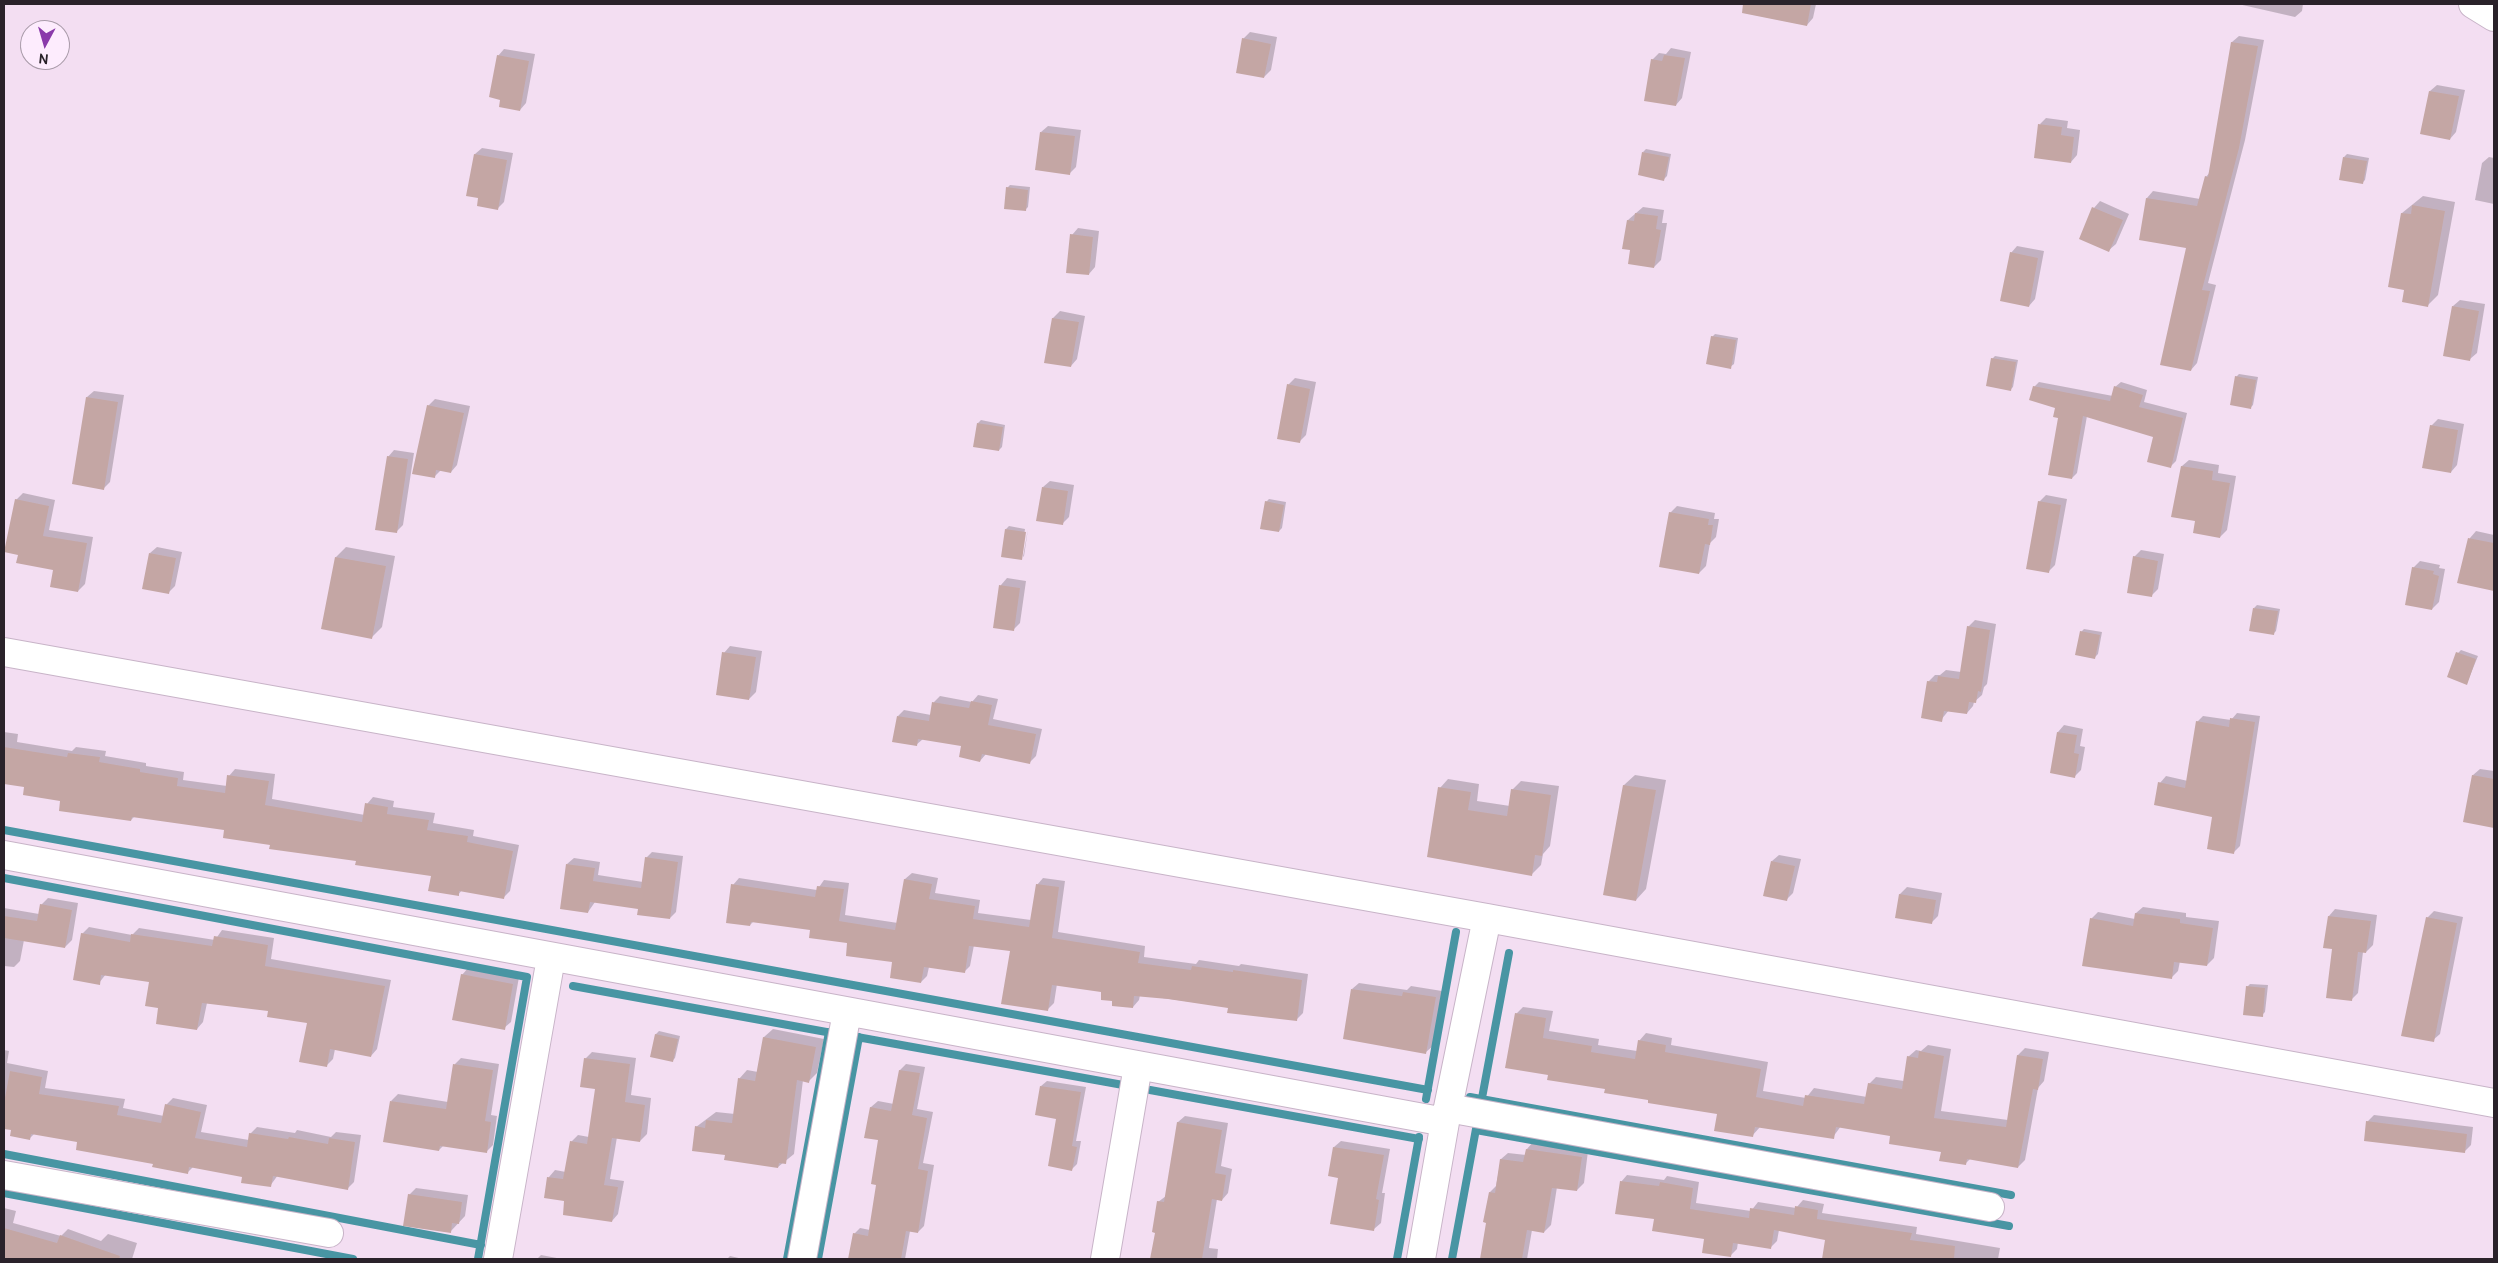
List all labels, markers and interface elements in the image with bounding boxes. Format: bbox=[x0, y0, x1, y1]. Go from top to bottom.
north arrow bbox=[20, 20, 70, 70]
text: N bbox=[38, 49, 49, 68]

